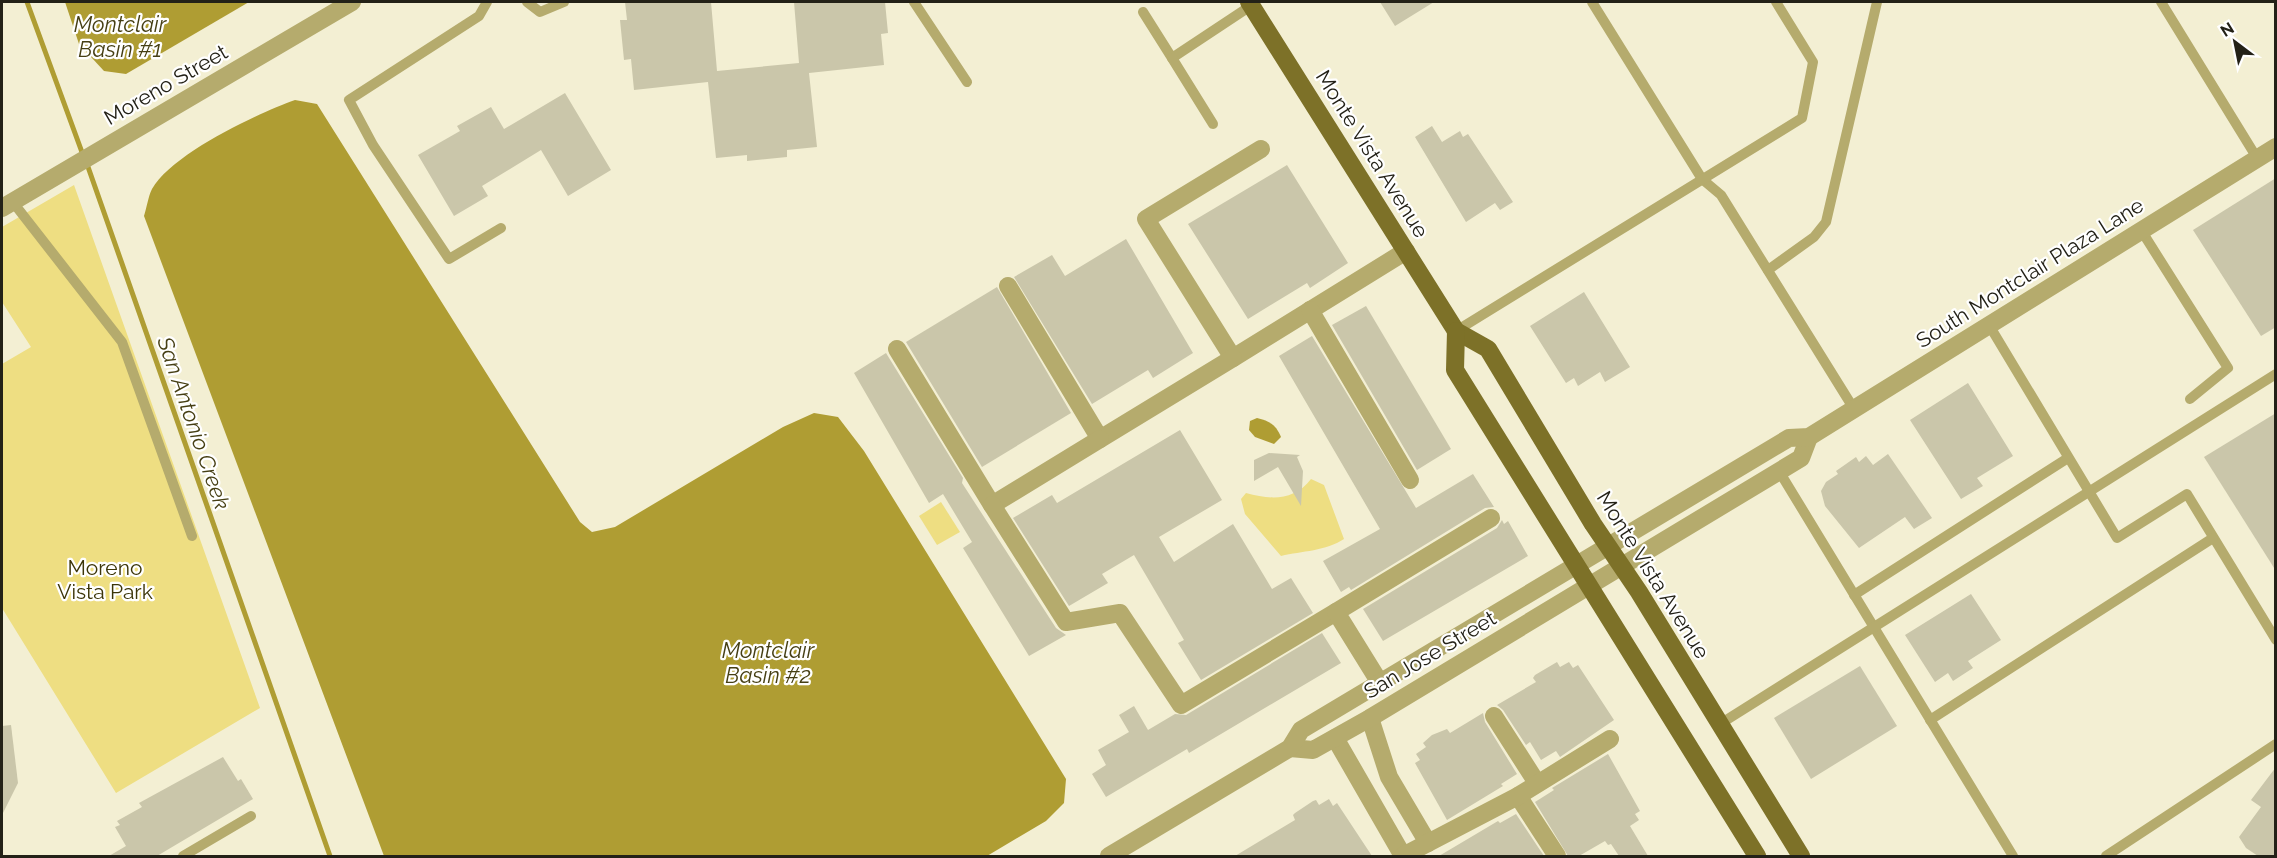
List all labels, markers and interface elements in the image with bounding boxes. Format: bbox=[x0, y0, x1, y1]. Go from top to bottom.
water label: Montclair Basin #1 bbox=[74, 11, 168, 62]
north arrow bbox=[2205, 12, 2265, 72]
text: N bbox=[2217, 18, 2238, 41]
street label: Moreno Street bbox=[100, 39, 232, 130]
street label: Monte Vista Avenue bbox=[1311, 65, 1434, 242]
street label: South Montclair Plaza Lane bbox=[1912, 192, 2148, 353]
water label: San Antonio Creek bbox=[152, 332, 236, 513]
street label: Monte Vista Avenue bbox=[1592, 486, 1715, 663]
park label: Moreno Vista Park bbox=[57, 555, 153, 604]
street label: San Jose Street bbox=[1359, 605, 1500, 704]
water label: Montclair Basin #2 bbox=[722, 637, 816, 688]

